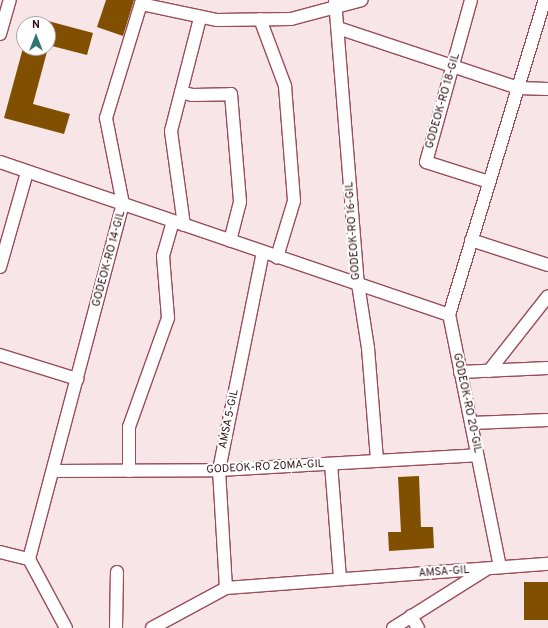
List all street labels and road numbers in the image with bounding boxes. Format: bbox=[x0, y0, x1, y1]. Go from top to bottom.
street label: GODEOK-RO 18-GIL bbox=[423, 52, 463, 150]
street label: GODEOK-RO 16-GIL bbox=[343, 181, 363, 281]
street label: GODEOK-RO 14-GIL bbox=[90, 210, 128, 308]
street label: GODEOK-RO 20-GIL bbox=[450, 352, 484, 454]
street label: AMSA 5-GIL bbox=[216, 388, 242, 450]
street label: GODEOK-RO 20MA-GIL bbox=[206, 457, 324, 477]
street label: AMSA-GIL bbox=[418, 564, 470, 580]

